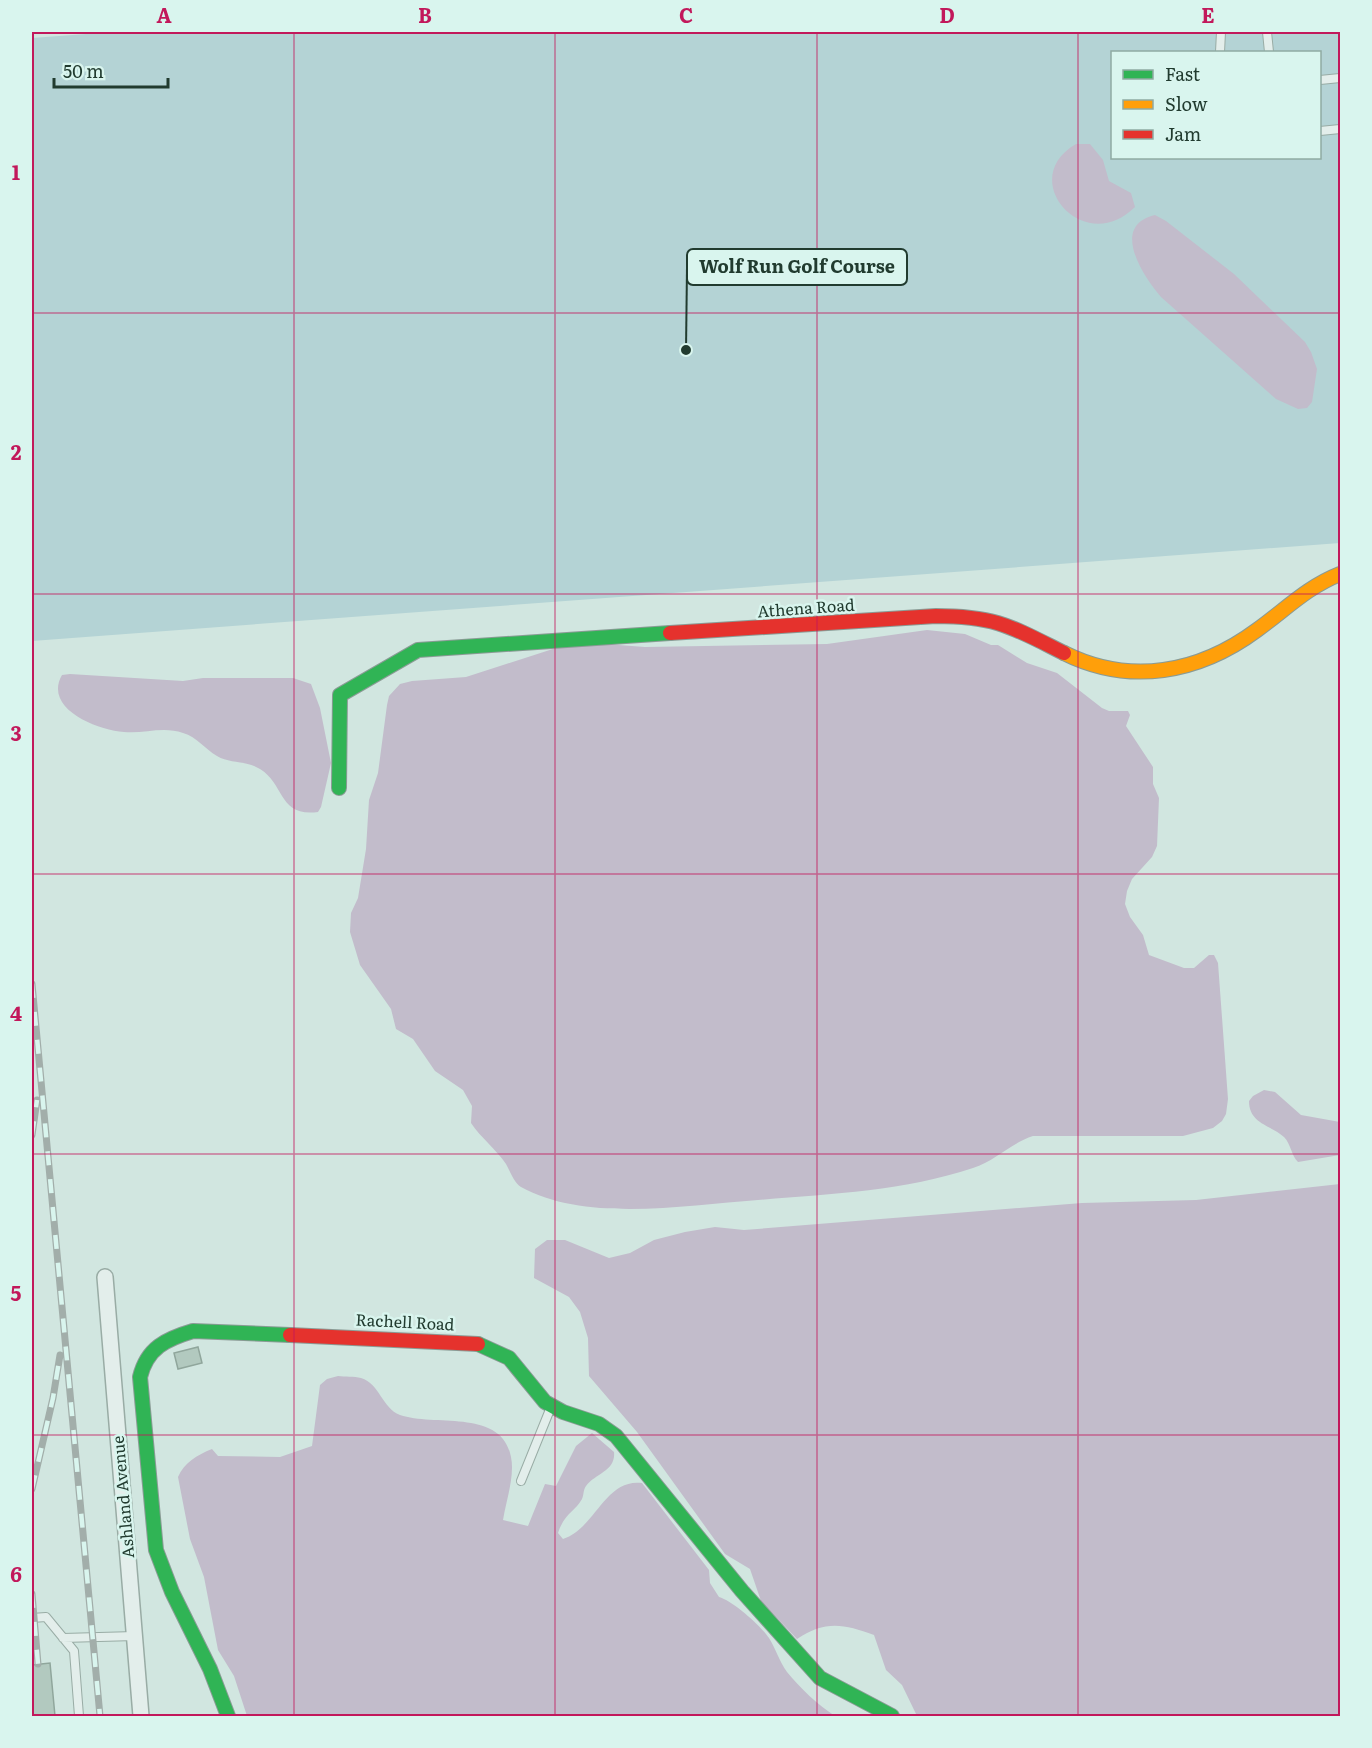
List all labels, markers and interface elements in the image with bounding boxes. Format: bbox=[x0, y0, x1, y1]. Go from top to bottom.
text: A bbox=[156, 0, 172, 29]
text: B bbox=[418, 0, 432, 29]
text: C bbox=[679, 0, 693, 29]
text: D bbox=[939, 0, 955, 29]
text: E bbox=[1201, 0, 1215, 29]
scale bar bbox=[54, 51, 168, 89]
legend bbox=[1111, 51, 1321, 159]
text: 50 m bbox=[63, 57, 104, 84]
text: Fast bbox=[1165, 60, 1201, 87]
text: Slow bbox=[1165, 90, 1208, 117]
text: Jam bbox=[1165, 120, 1201, 147]
text: 1 bbox=[12, 156, 20, 186]
callout: Wolf Run Golf Course bbox=[687, 249, 907, 285]
text: Wolf Run Golf Course bbox=[699, 252, 895, 279]
text: 2 bbox=[11, 436, 22, 466]
street label: Athena Road bbox=[757, 592, 856, 622]
text: 3 bbox=[10, 717, 22, 747]
text: 4 bbox=[10, 997, 22, 1027]
text: 5 bbox=[11, 1277, 22, 1307]
street label: Rachell Road bbox=[355, 1306, 455, 1336]
street label: Ashland Avenue bbox=[105, 1435, 139, 1559]
text: 6 bbox=[10, 1558, 22, 1588]

